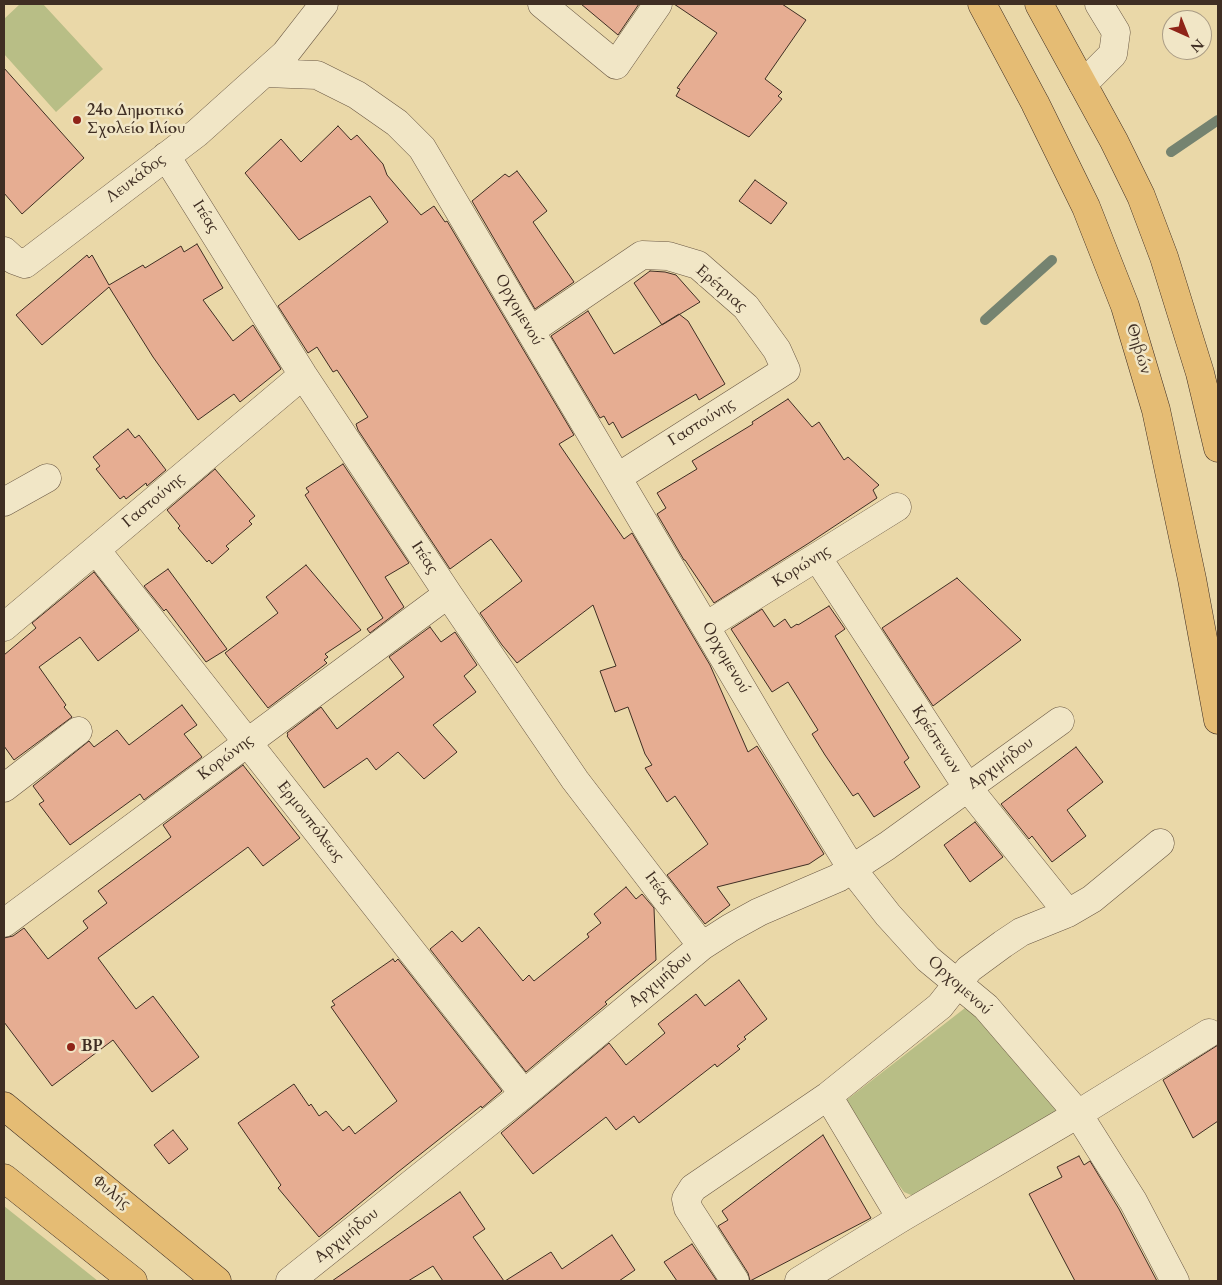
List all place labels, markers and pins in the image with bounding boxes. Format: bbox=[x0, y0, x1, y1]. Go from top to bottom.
place label: 24ο Δημοτικό Σχολείο Ιλίου bbox=[87, 101, 185, 139]
marker: 24ο Δημοτικό Σχολείο Ιλίου bbox=[71, 114, 83, 126]
place label: BP bbox=[81, 1037, 103, 1057]
marker: BP bbox=[65, 1041, 77, 1053]

